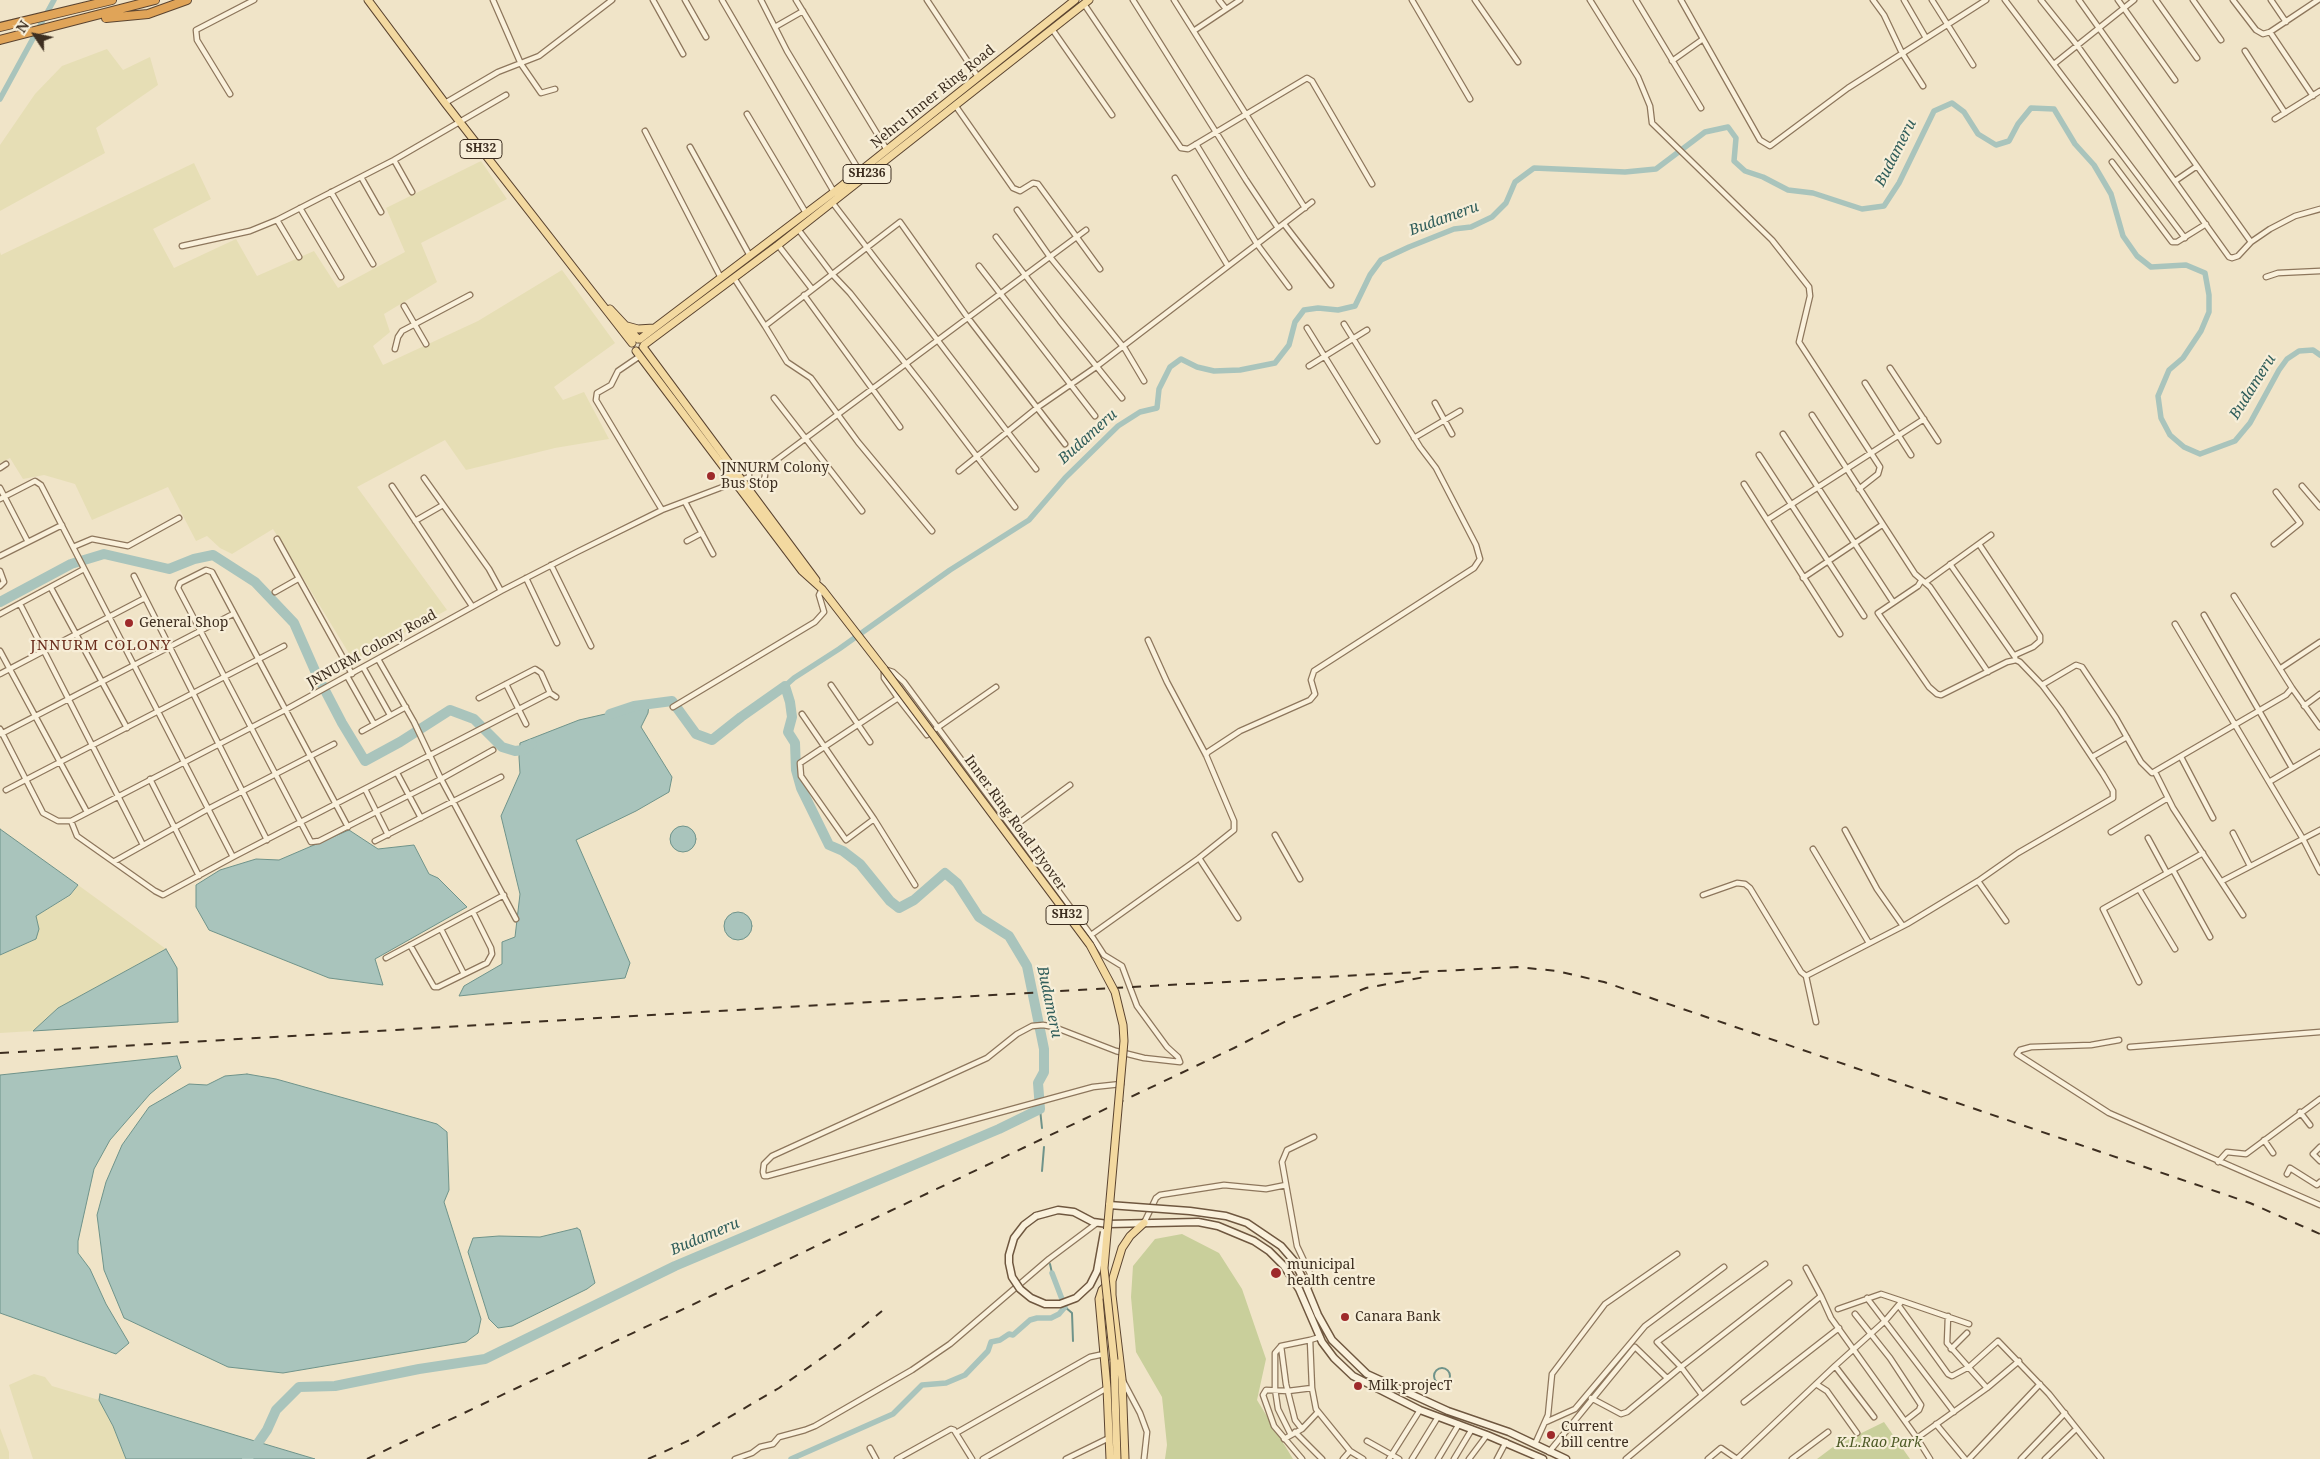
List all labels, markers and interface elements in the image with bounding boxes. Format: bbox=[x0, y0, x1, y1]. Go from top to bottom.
north arrow bbox=[10, 10, 60, 60]
text: N bbox=[11, 16, 33, 36]
street label: Nehru Inner Ring Road bbox=[868, 42, 998, 152]
water label: Budameru bbox=[1871, 116, 1921, 190]
road number: SH32 bbox=[460, 140, 502, 158]
road number: SH236 bbox=[843, 164, 891, 183]
water label: Budameru bbox=[1407, 198, 1481, 240]
water label: Budameru bbox=[2226, 351, 2280, 423]
water label: Budameru bbox=[1055, 406, 1121, 468]
place label: JNNURM Colony Bus Stop bbox=[721, 460, 829, 492]
marker: JNNURM Colony Bus Stop bbox=[705, 470, 717, 482]
street label: JNNURM Colony Road bbox=[304, 606, 440, 692]
place label: General Shop bbox=[139, 615, 228, 631]
marker: General Shop bbox=[123, 617, 135, 629]
district label: JNNURM COLONY bbox=[29, 637, 173, 655]
street label: Inner Ring Road Flyover bbox=[960, 752, 1070, 894]
road number: SH32 bbox=[1046, 906, 1088, 924]
water label: Budameru bbox=[1033, 964, 1065, 1040]
water label: Budameru bbox=[668, 1214, 742, 1260]
place label: municipal health centre bbox=[1287, 1257, 1375, 1290]
marker: municipal health centre bbox=[1269, 1266, 1283, 1280]
place label: Canara Bank bbox=[1355, 1309, 1440, 1325]
marker: Canara Bank bbox=[1339, 1311, 1351, 1323]
place label: Milk projecT bbox=[1368, 1378, 1452, 1394]
marker: Milk projecT bbox=[1352, 1380, 1364, 1392]
place label: Current bill centre bbox=[1561, 1419, 1629, 1451]
marker: Current bill centre bbox=[1545, 1429, 1557, 1441]
park label: K.L.Rao Park bbox=[1836, 1435, 1922, 1451]

